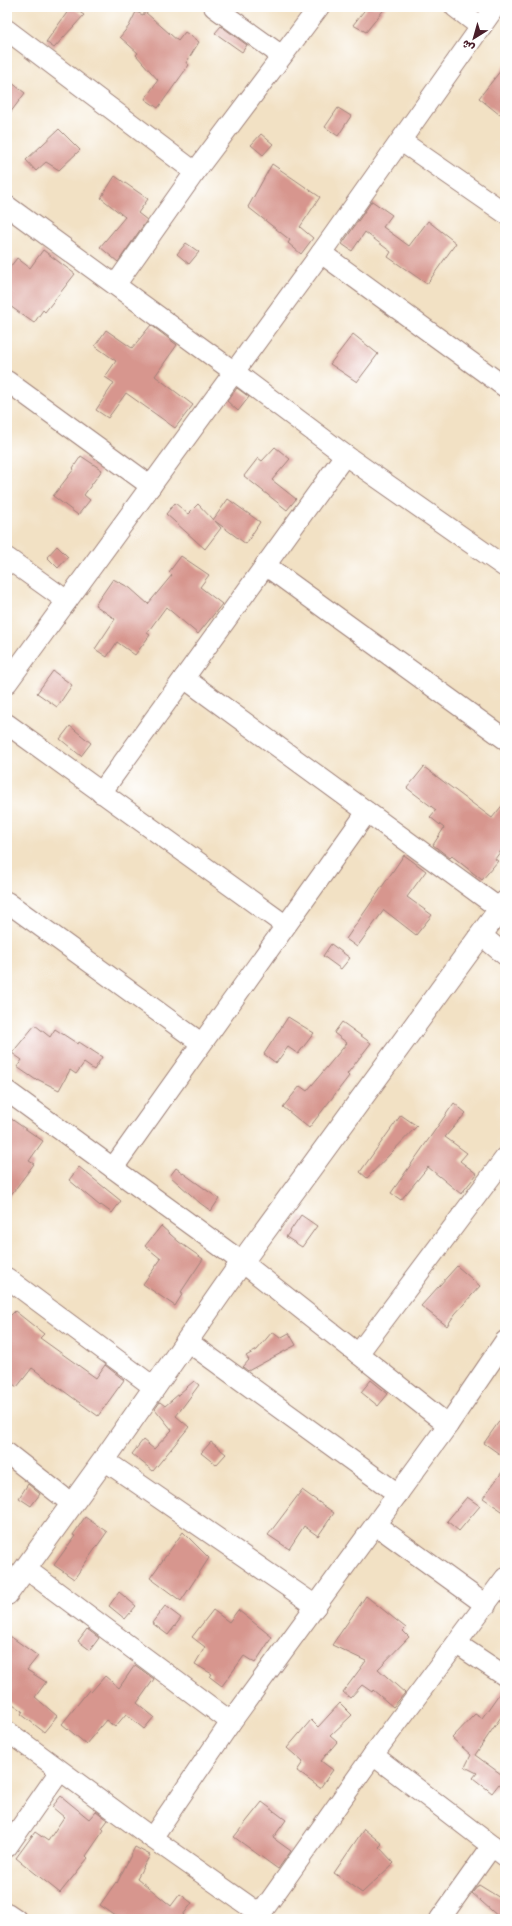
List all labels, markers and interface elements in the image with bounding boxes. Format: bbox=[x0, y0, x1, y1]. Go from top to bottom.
north arrow bbox=[454, 18, 494, 58]
text: ش bbox=[461, 36, 478, 53]

